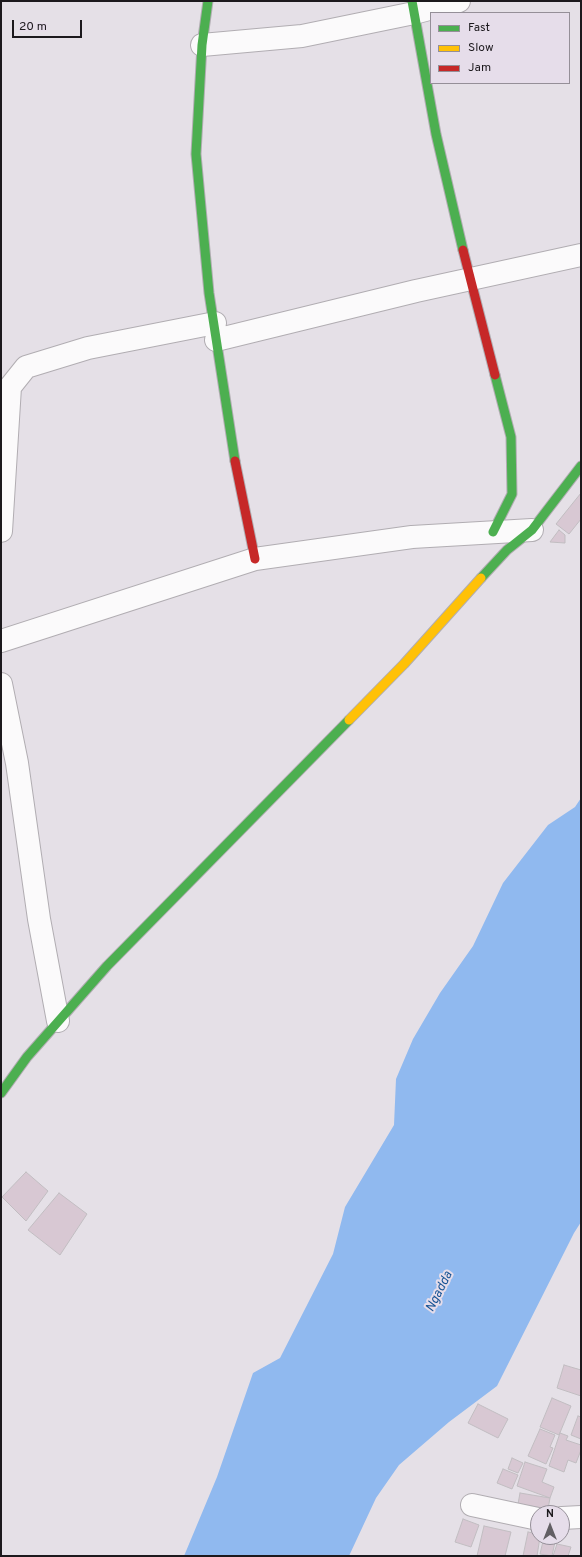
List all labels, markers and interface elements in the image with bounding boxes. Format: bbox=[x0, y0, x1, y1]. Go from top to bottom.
scale bar bbox=[14, 12, 84, 38]
legend bbox=[430, 12, 570, 84]
text: 20 m bbox=[19, 19, 47, 35]
text: Fast bbox=[468, 20, 490, 36]
text: Slow bbox=[468, 40, 494, 56]
text: Jam bbox=[468, 60, 491, 76]
water label: Ngadda bbox=[423, 1269, 457, 1315]
north arrow bbox=[530, 1505, 570, 1545]
text: N bbox=[546, 1507, 554, 1521]

